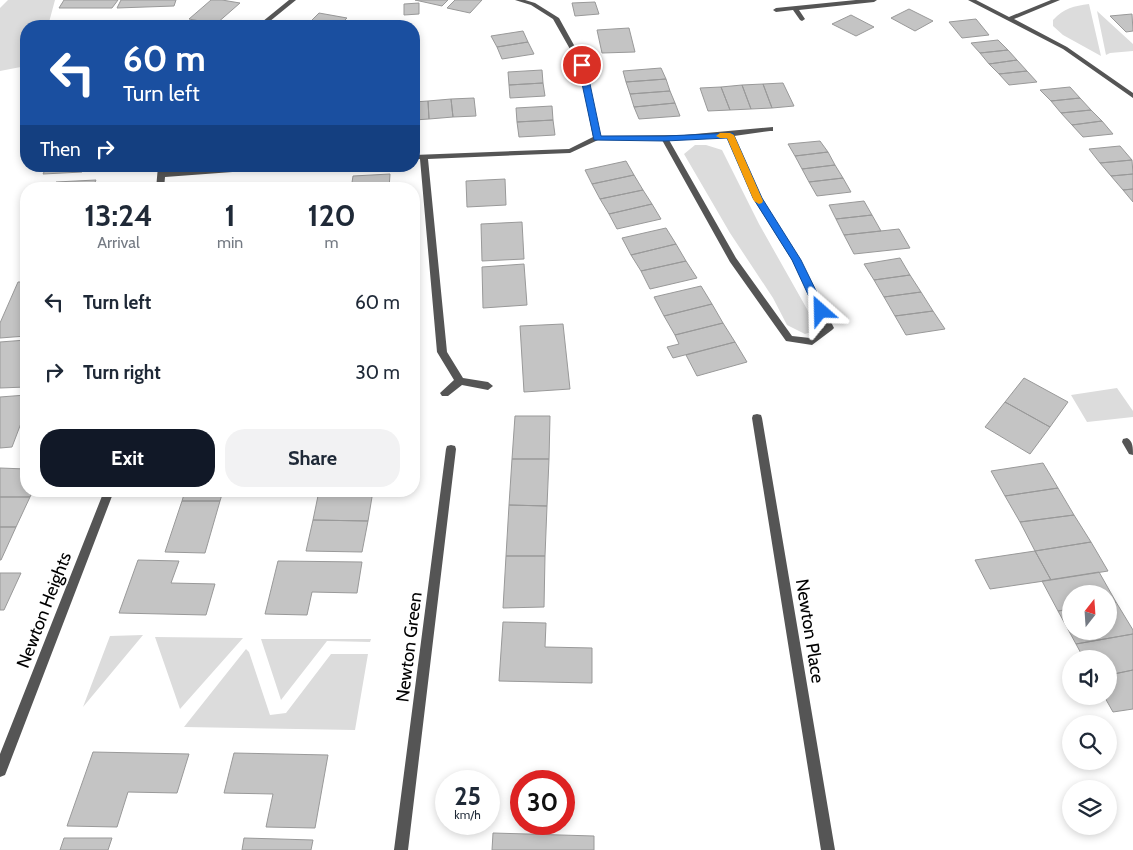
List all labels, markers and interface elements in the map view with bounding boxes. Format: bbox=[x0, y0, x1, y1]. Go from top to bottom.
text: 60 m bbox=[123, 37, 206, 80]
icon: left bbox=[40, 40, 105, 105]
pin bbox=[561, 44, 603, 86]
icon: arrive bbox=[568, 51, 596, 79]
text: Turn left bbox=[123, 80, 200, 107]
icon: right bbox=[91, 135, 119, 163]
text: Then bbox=[40, 138, 81, 161]
text: 13:24 bbox=[84, 197, 153, 234]
text: 1 bbox=[225, 197, 236, 234]
text: 120 bbox=[308, 197, 356, 234]
text: Arrival bbox=[97, 233, 140, 252]
text: min bbox=[217, 233, 243, 252]
text: m bbox=[325, 233, 339, 252]
position arrow bbox=[794, 284, 846, 336]
icon: left bbox=[40, 288, 68, 316]
text: Turn left bbox=[83, 291, 151, 314]
text: 60 m bbox=[355, 291, 400, 314]
icon: right bbox=[40, 358, 68, 386]
text: Turn right bbox=[83, 361, 161, 384]
text: 30 m bbox=[356, 361, 400, 384]
button: Exit bbox=[40, 429, 215, 487]
button: Share bbox=[225, 429, 400, 487]
street label: Newton Heights bbox=[12, 549, 76, 671]
street label: Newton Place bbox=[791, 577, 829, 685]
north arrow bbox=[1062, 585, 1118, 640]
map controls bbox=[1062, 585, 1117, 835]
street label: Newton Green bbox=[391, 591, 427, 703]
button: sound bbox=[1062, 650, 1117, 705]
button: search bbox=[1062, 715, 1117, 770]
speed limit sign: 30 bbox=[510, 770, 575, 835]
button: layers bbox=[1062, 780, 1117, 835]
text: 25 bbox=[454, 781, 481, 811]
text: km/h bbox=[454, 807, 481, 822]

